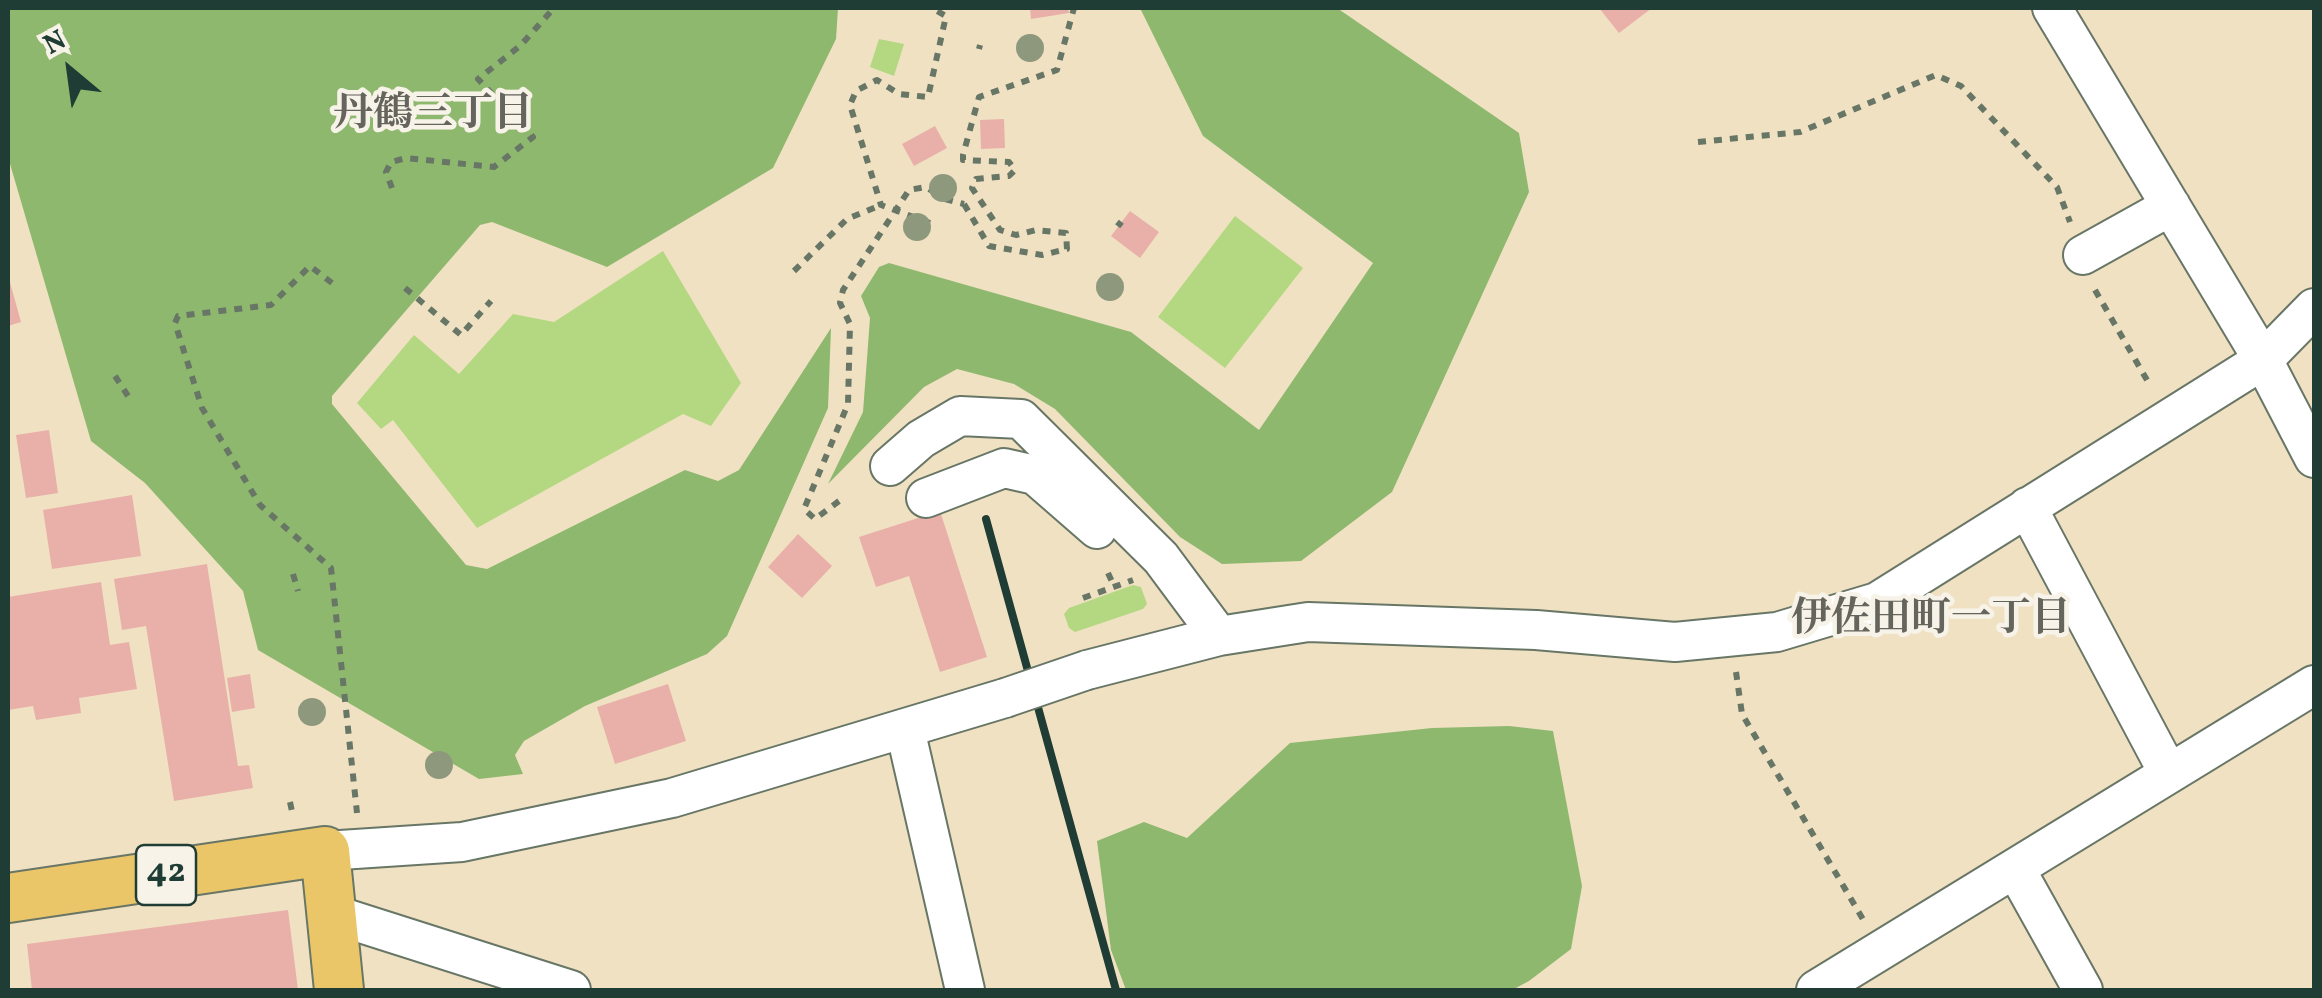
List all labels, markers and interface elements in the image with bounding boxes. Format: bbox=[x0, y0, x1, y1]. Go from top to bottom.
north arrow bbox=[20, 20, 120, 120]
text: N bbox=[37, 21, 74, 65]
district label: 丹鶴三丁目 bbox=[333, 94, 533, 142]
district label: 伊佐田町一丁目 bbox=[1791, 599, 2071, 647]
road number: 42 bbox=[136, 845, 196, 905]

